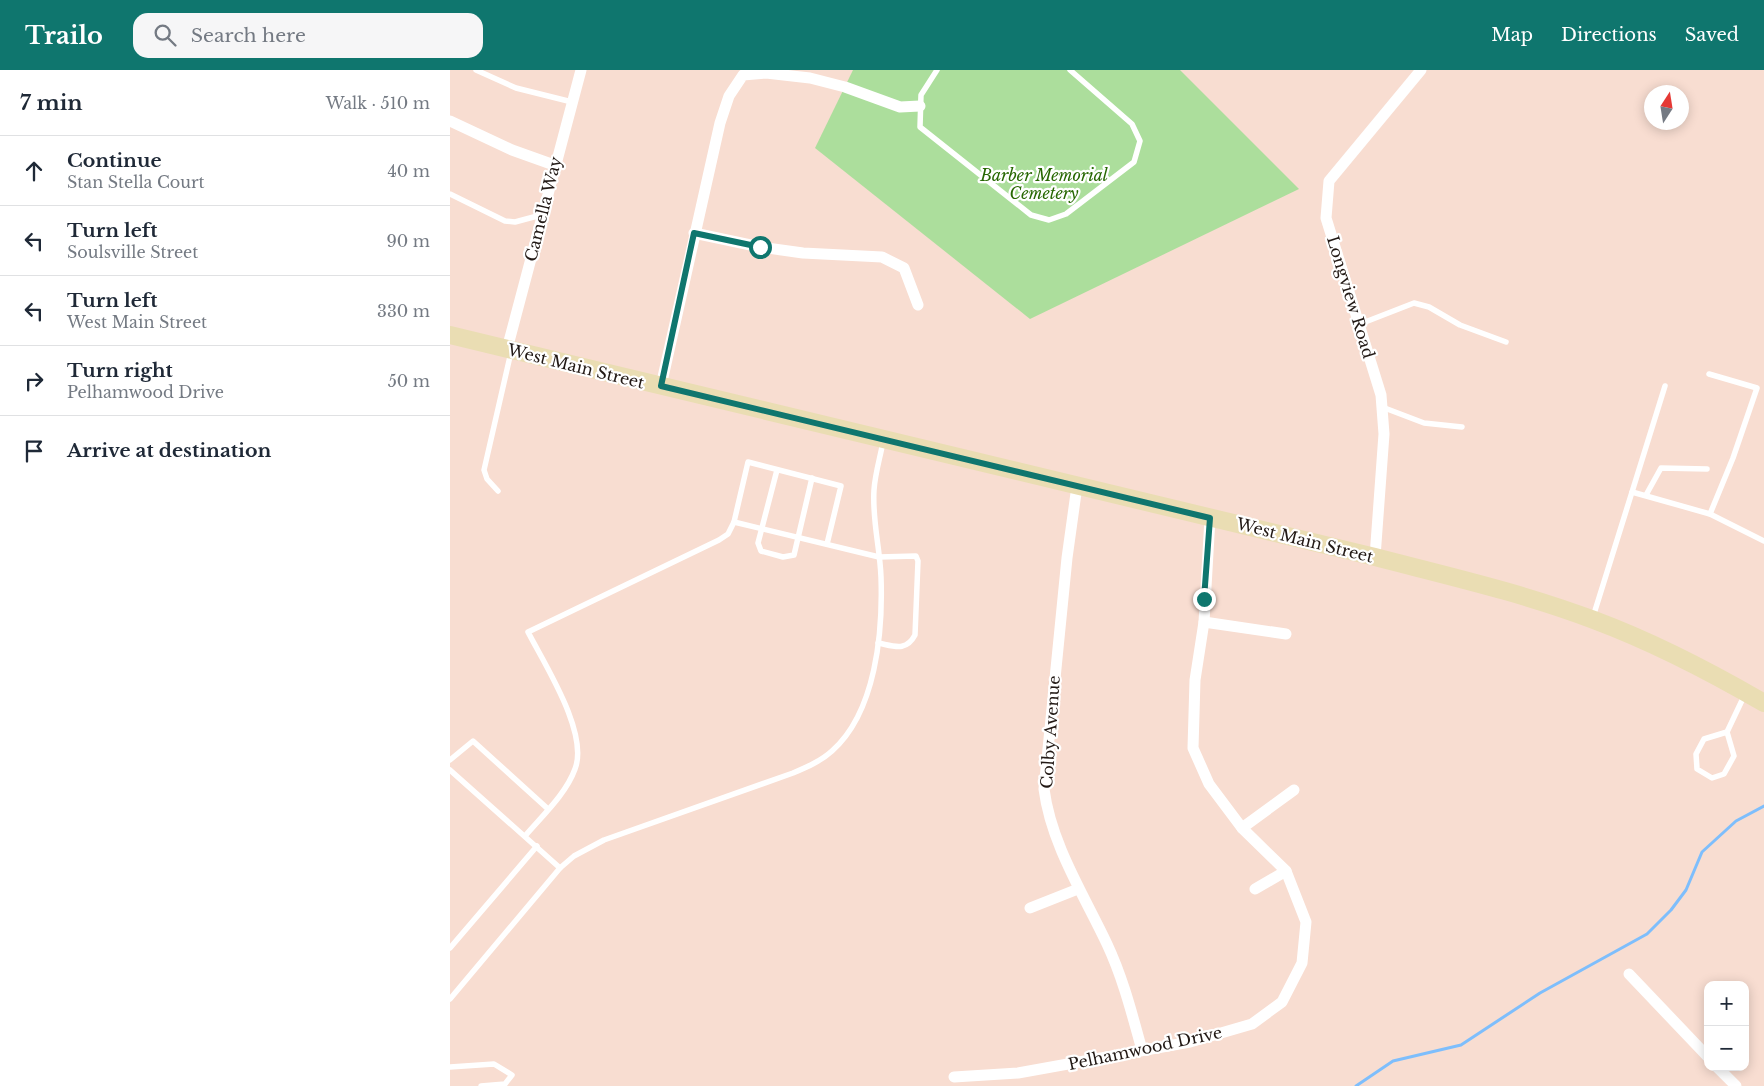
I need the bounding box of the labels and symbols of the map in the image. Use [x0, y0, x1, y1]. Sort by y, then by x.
north arrow [1644, 85, 1689, 130]
street label: Camella Way [520, 154, 566, 263]
park label: Barber Memorial Cemetery [979, 165, 1109, 203]
street label: Longview Road [1323, 233, 1379, 361]
route start [749, 236, 772, 259]
street label: West Main Street [505, 339, 646, 393]
street label: West Main Street [1234, 513, 1375, 567]
route end [1193, 588, 1216, 611]
street label: Colby Avenue [1036, 675, 1064, 789]
street label: Pelhamwood Drive [1066, 1022, 1224, 1074]

